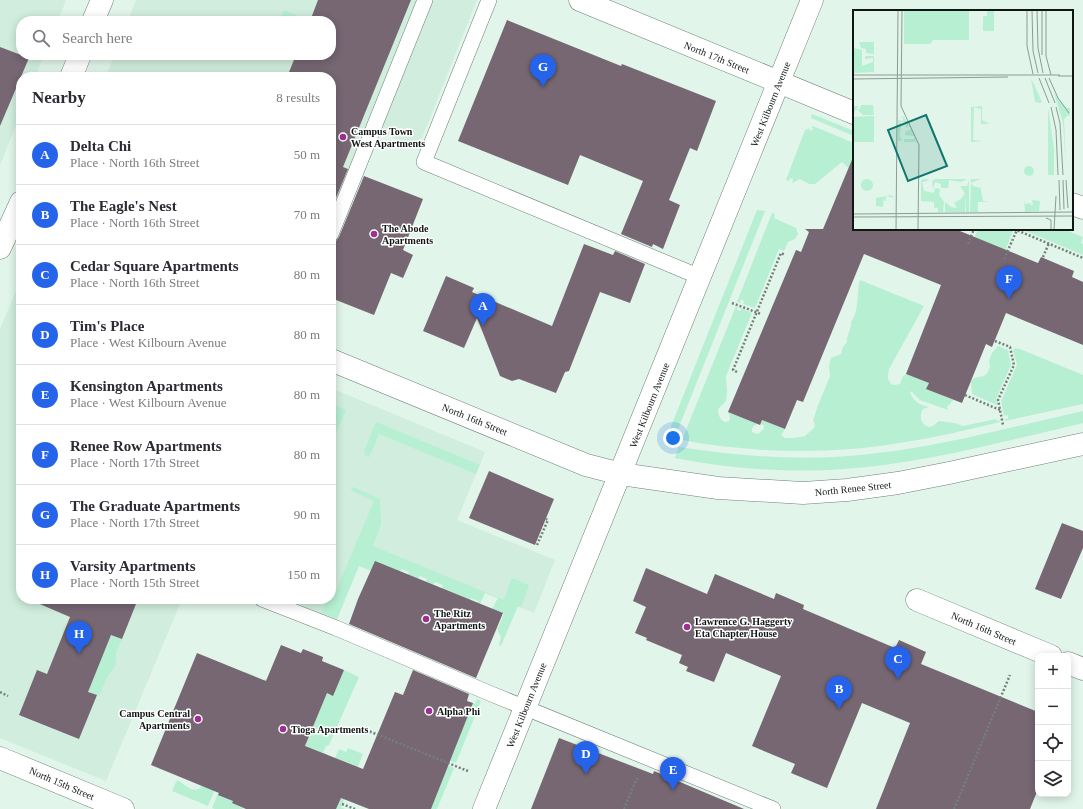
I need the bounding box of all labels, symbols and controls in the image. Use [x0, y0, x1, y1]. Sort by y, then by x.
inset map [853, 10, 1073, 230]
search box [16, 16, 336, 60]
icon: search [30, 27, 52, 49]
text: Search here [62, 30, 132, 46]
street label: North 17th Street [683, 39, 751, 76]
pin: G [530, 54, 556, 87]
street label: West Kilbourn Avenue [748, 60, 793, 148]
text: Nearby [32, 88, 86, 107]
text: 8 results [276, 90, 320, 105]
place label: Campus Town West Apartments [351, 126, 425, 149]
marker: Campus Town West Apartments [338, 132, 348, 142]
text: Delta Chi [70, 138, 131, 154]
text: A [40, 147, 50, 162]
text: 50 m [294, 147, 320, 162]
text: Place · North 16th Street [70, 155, 199, 170]
text: The Eagle's Nest [70, 198, 177, 214]
text: B [41, 207, 49, 222]
text: 70 m [294, 207, 320, 222]
text: Place · North 16th Street [70, 215, 199, 230]
place label: The Abode Apartments [382, 223, 433, 246]
marker: The Abode Apartments [369, 229, 379, 239]
text: Cedar Square Apartments [70, 258, 239, 274]
pin: F [996, 266, 1022, 299]
text: C [40, 267, 50, 282]
text: 80 m [294, 267, 320, 282]
text: Place · North 16th Street [70, 275, 199, 290]
pin: A [470, 293, 496, 326]
text: Tim's Place [70, 318, 144, 334]
text: D [40, 327, 50, 342]
text: 80 m [294, 327, 320, 342]
text: Place · West Kilbourn Avenue [70, 335, 227, 350]
street label: West Kilbourn Avenue [627, 361, 672, 449]
text: Kensington Apartments [70, 378, 223, 394]
text: E [41, 387, 49, 402]
text: 80 m [294, 387, 320, 402]
text: Place · West Kilbourn Avenue [70, 395, 227, 410]
street label: North 16th Street [441, 401, 509, 438]
your location [663, 428, 683, 448]
text: Renee Row Apartments [70, 438, 222, 454]
text: F [41, 447, 49, 462]
text: 80 m [294, 447, 320, 462]
text: Place · North 17th Street [70, 455, 199, 470]
street label: North Renee Street [814, 479, 892, 498]
text: The Graduate Apartments [70, 498, 240, 514]
text: G [40, 507, 50, 522]
text: 90 m [294, 507, 320, 522]
text: Place · North 17th Street [70, 515, 199, 530]
text: Varsity Apartments [70, 558, 196, 574]
text: H [40, 567, 50, 582]
text: 150 m [287, 567, 320, 582]
text: Place · North 15th Street [70, 575, 199, 590]
place label: The Ritz Apartments [434, 608, 485, 631]
street label: North 16th Street [950, 610, 1018, 647]
marker: The Ritz Apartments [421, 614, 431, 624]
place label: Lawrence G. Haggerty Eta Chapter House [695, 616, 792, 639]
pin: H [66, 621, 92, 654]
marker: Lawrence G. Haggerty Eta Chapter House [682, 622, 692, 632]
pin: C [885, 646, 911, 679]
map controls [1035, 653, 1071, 797]
button: + [1035, 653, 1071, 689]
street label: West Kilbourn Avenue [504, 661, 549, 749]
pin: B [826, 676, 852, 709]
button: − [1035, 689, 1071, 725]
marker: Alpha Phi [424, 706, 434, 716]
place label: Alpha Phi [437, 706, 480, 717]
place label: Campus Central Apartments [119, 708, 190, 731]
marker: Campus Central Apartments [193, 714, 203, 724]
marker: Tioga Apartments [278, 724, 288, 734]
place label: Tioga Apartments [291, 724, 368, 735]
button: locate [1035, 725, 1071, 761]
pin: D [573, 741, 599, 774]
pin: E [660, 757, 686, 790]
button: layers [1035, 761, 1071, 797]
street label: North 15th Street [28, 765, 96, 802]

